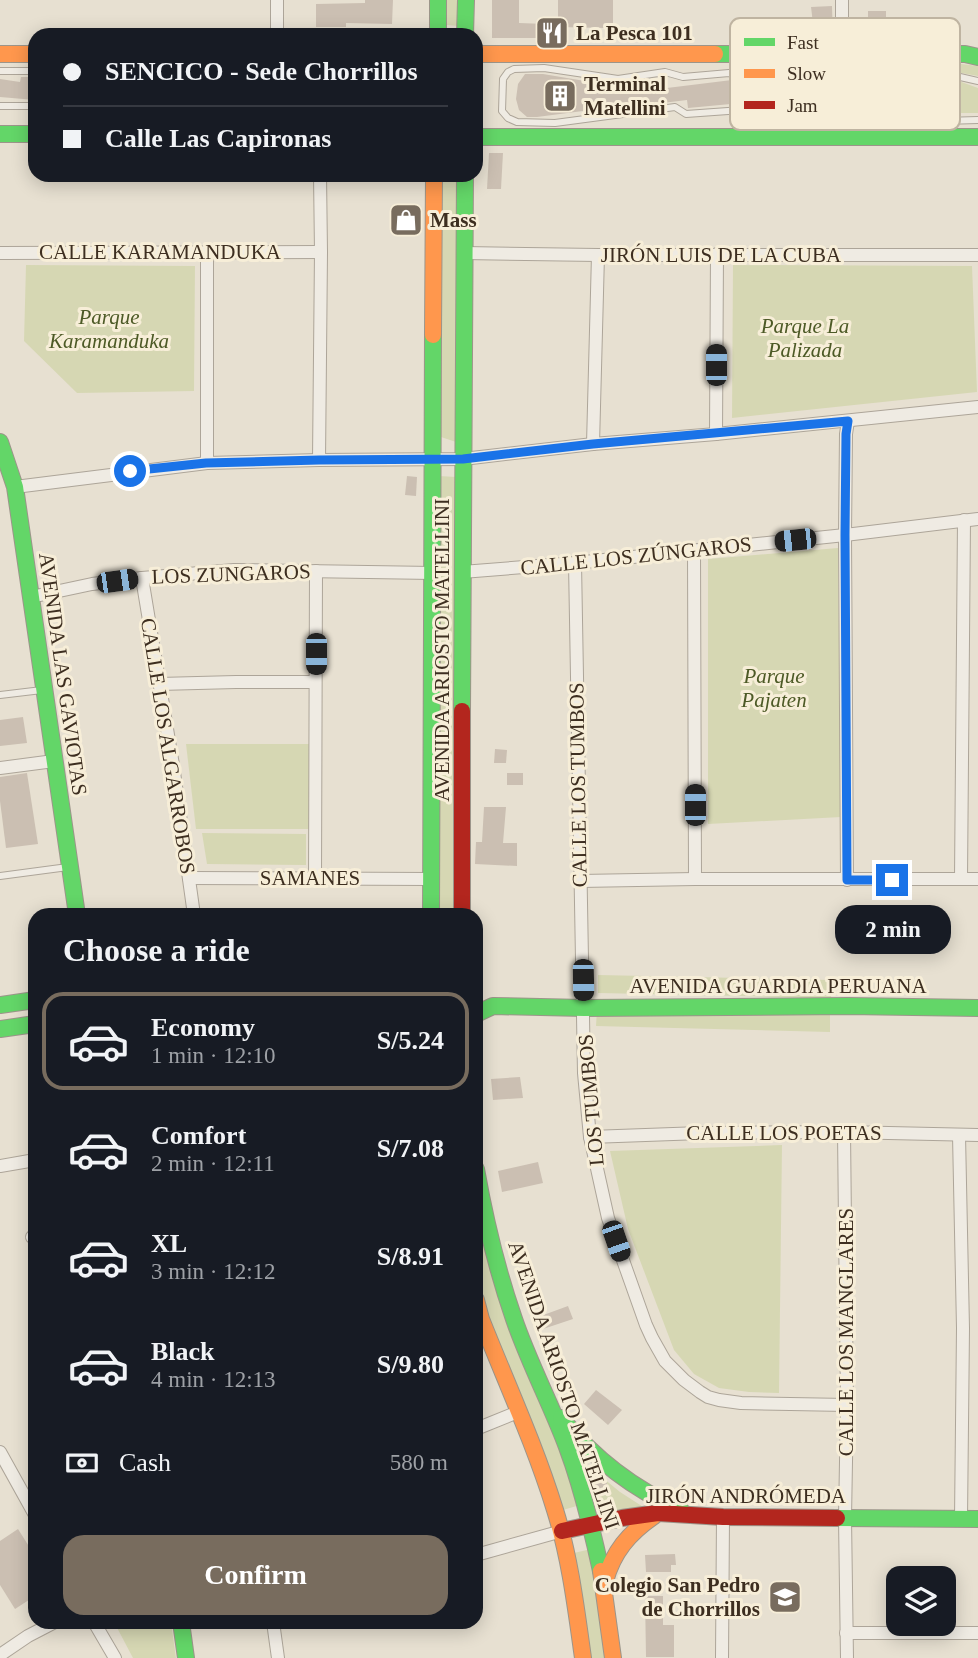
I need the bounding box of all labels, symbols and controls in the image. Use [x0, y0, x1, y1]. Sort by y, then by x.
restaurant icon: La Pesca 101 [533, 14, 571, 52]
legend [730, 18, 960, 130]
place label: La Pesca 101 [576, 21, 693, 45]
text: Fast [787, 32, 819, 53]
text: SENCICO - Sede Chorrillos [105, 57, 418, 86]
text: Slow [787, 63, 826, 84]
place label: Terminal Matellini [584, 72, 666, 120]
building icon: Terminal Matellini [541, 77, 579, 115]
text: Jam [787, 95, 818, 116]
text: Calle Las Capironas [105, 124, 331, 153]
shop icon: Mass [387, 201, 425, 239]
place label: Mass [430, 208, 477, 232]
street label: CALLE KARAMANDUKA [39, 240, 282, 264]
street label: JIRÓN LUIS DE LA CUBA [601, 243, 842, 267]
park label: Parque Karamanduka [48, 305, 169, 353]
park label: Parque La Palizada [760, 314, 849, 362]
car [706, 344, 727, 386]
route start [114, 455, 146, 487]
street label: AVENIDA ARIOSTO MATELLINI [430, 498, 454, 802]
car [774, 527, 817, 553]
street label: CALLE LOS ZÚNGAROS [519, 532, 753, 580]
street label: AVENIDA LAS GAVIOTAS [34, 551, 92, 797]
street label: LOS ZUNGAROS [151, 559, 311, 589]
car [95, 568, 140, 594]
street label: CALLE LOS ALGARROBOS [136, 616, 200, 876]
car [306, 633, 327, 675]
park label: Parque Pajaten [740, 664, 807, 712]
street label: CALLE LOS TUMBOS [564, 682, 592, 888]
car [685, 784, 706, 826]
route end [876, 864, 908, 896]
street label: SAMANES [260, 866, 360, 890]
callout: 2 min [834, 904, 950, 954]
text: 2 min [865, 917, 921, 942]
text: Choose a ride [63, 932, 250, 968]
car [573, 959, 594, 1001]
street label: AVENIDA GUARDIA PERUANA [629, 974, 927, 998]
icon: car [67, 1010, 130, 1073]
text: Economy [151, 1013, 255, 1042]
text: S/5.24 [377, 1026, 444, 1055]
street label: LOS TUMBOS [573, 1033, 609, 1167]
text: 1 min · 12:10 [151, 1043, 276, 1068]
icon: car [67, 1118, 130, 1181]
text: Comfort [151, 1121, 246, 1150]
street label: CALLE LOS POETAS [686, 1121, 882, 1145]
text: S/7.08 [377, 1134, 444, 1163]
text: 2 min · 12:11 [151, 1151, 275, 1176]
street label: CALLE LOS MANGLARES [834, 1208, 858, 1456]
car [600, 1218, 633, 1264]
icon: car [67, 1226, 130, 1289]
text: XL [151, 1229, 187, 1258]
street label: AVENIDA ARIOSTO MATELLINI [503, 1237, 625, 1533]
text: S/8.91 [377, 1242, 444, 1271]
text: 3 min · 12:12 [151, 1259, 276, 1284]
icon: car [67, 1334, 130, 1397]
text: Black [151, 1337, 215, 1366]
text: S/9.80 [377, 1350, 444, 1379]
text: 4 min · 12:13 [151, 1367, 276, 1392]
icon: cash [63, 1444, 101, 1482]
text: Cash [119, 1448, 171, 1477]
text: 580 m [390, 1450, 448, 1475]
street label: JIRÓN ANDRÓMEDA [646, 1484, 847, 1508]
button: Confirm [63, 1535, 448, 1615]
map controls [886, 1566, 956, 1636]
button: layers [886, 1566, 956, 1636]
place label: Colegio San Pedro de Chorrillos [595, 1573, 760, 1621]
school or university icon: Colegio San Pedro de Chorrillos [766, 1578, 804, 1616]

